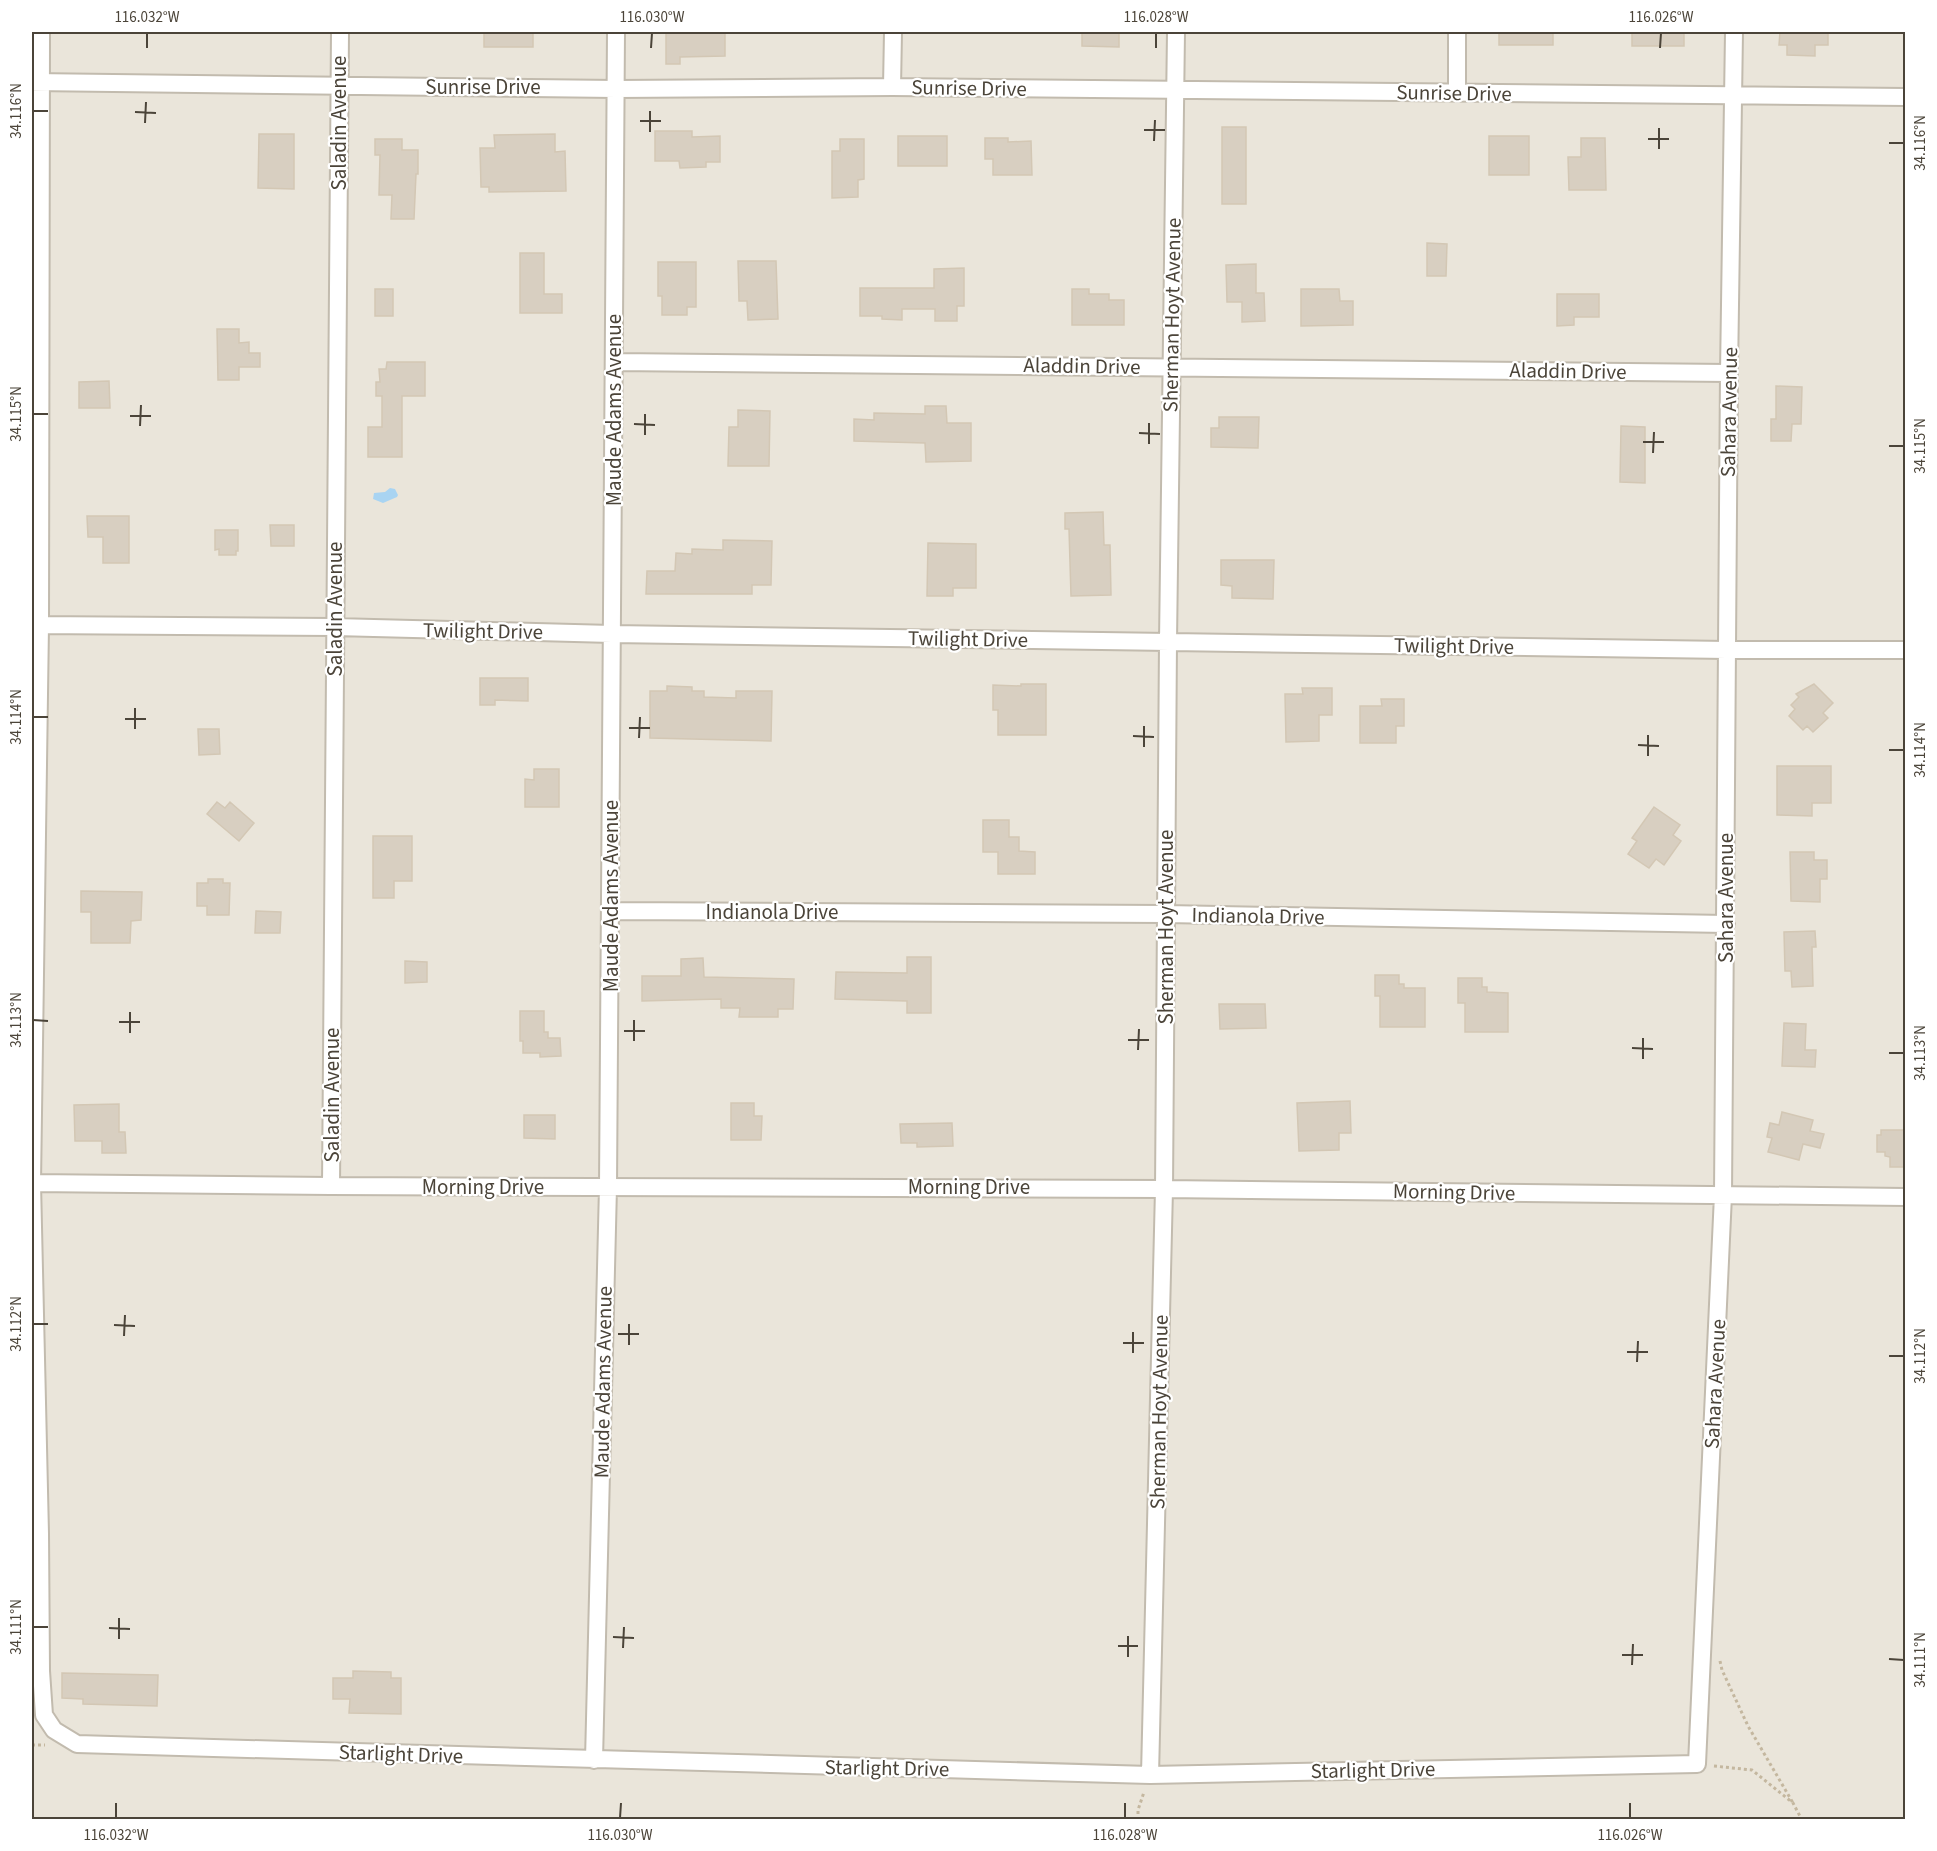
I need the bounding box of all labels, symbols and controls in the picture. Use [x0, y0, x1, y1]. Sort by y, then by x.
text: 116.032°W [114, 7, 180, 28]
text: 116.030°W [619, 7, 685, 28]
text: 116.028°W [1123, 7, 1189, 28]
text: 116.026°W [1628, 7, 1694, 28]
street label: Saladin Avenue [324, 56, 354, 190]
street label: Sunrise Drive [425, 72, 541, 102]
street label: Sunrise Drive [911, 72, 1027, 104]
street label: Sunrise Drive [1396, 77, 1512, 109]
text: 34.116°N [6, 83, 27, 139]
text: 34.116°N [1910, 115, 1931, 171]
street label: Sherman Hoyt Avenue [1155, 217, 1189, 413]
street label: Maude Adams Avenue [599, 314, 629, 506]
street label: Sahara Avenue [1713, 347, 1745, 477]
street label: Aladdin Drive [1023, 350, 1141, 382]
street label: Aladdin Drive [1509, 355, 1627, 387]
text: 34.115°N [6, 386, 27, 442]
text: 34.115°N [1910, 418, 1931, 474]
street label: Saladin Avenue [320, 542, 350, 676]
street label: Twilight Drive [423, 615, 543, 647]
street label: Twilight Drive [908, 623, 1028, 655]
street label: Twilight Drive [1394, 630, 1514, 662]
text: 34.114°N [6, 689, 27, 745]
text: 34.114°N [1910, 722, 1931, 778]
street label: Maude Adams Avenue [596, 800, 626, 992]
street label: Sherman Hoyt Avenue [1151, 830, 1181, 1024]
street label: Sahara Avenue [1711, 833, 1741, 963]
street label: Indianola Drive [706, 897, 838, 927]
street label: Indianola Drive [1191, 900, 1325, 932]
text: 34.113°N [6, 992, 27, 1048]
text: 34.113°N [1910, 1025, 1931, 1081]
street label: Saladin Avenue [317, 1028, 347, 1162]
street label: Morning Drive [422, 1172, 544, 1202]
street label: Morning Drive [908, 1172, 1030, 1202]
street label: Morning Drive [1393, 1176, 1515, 1208]
street label: Maude Adams Avenue [586, 1286, 620, 1478]
text: 34.112°N [6, 1296, 27, 1352]
street label: Sherman Hoyt Avenue [1142, 1314, 1176, 1510]
street label: Sahara Avenue [1697, 1318, 1733, 1450]
text: 34.112°N [1910, 1328, 1931, 1384]
text: 34.111°N [6, 1599, 27, 1655]
text: 34.111°N [1910, 1632, 1931, 1688]
street label: Starlight Drive [338, 1737, 464, 1771]
street label: Starlight Drive [824, 1752, 950, 1784]
street label: Starlight Drive [1310, 1754, 1436, 1786]
text: 116.032°W [83, 1825, 149, 1846]
text: 116.030°W [587, 1825, 653, 1846]
text: 116.028°W [1092, 1825, 1158, 1846]
text: 116.026°W [1597, 1825, 1663, 1846]

